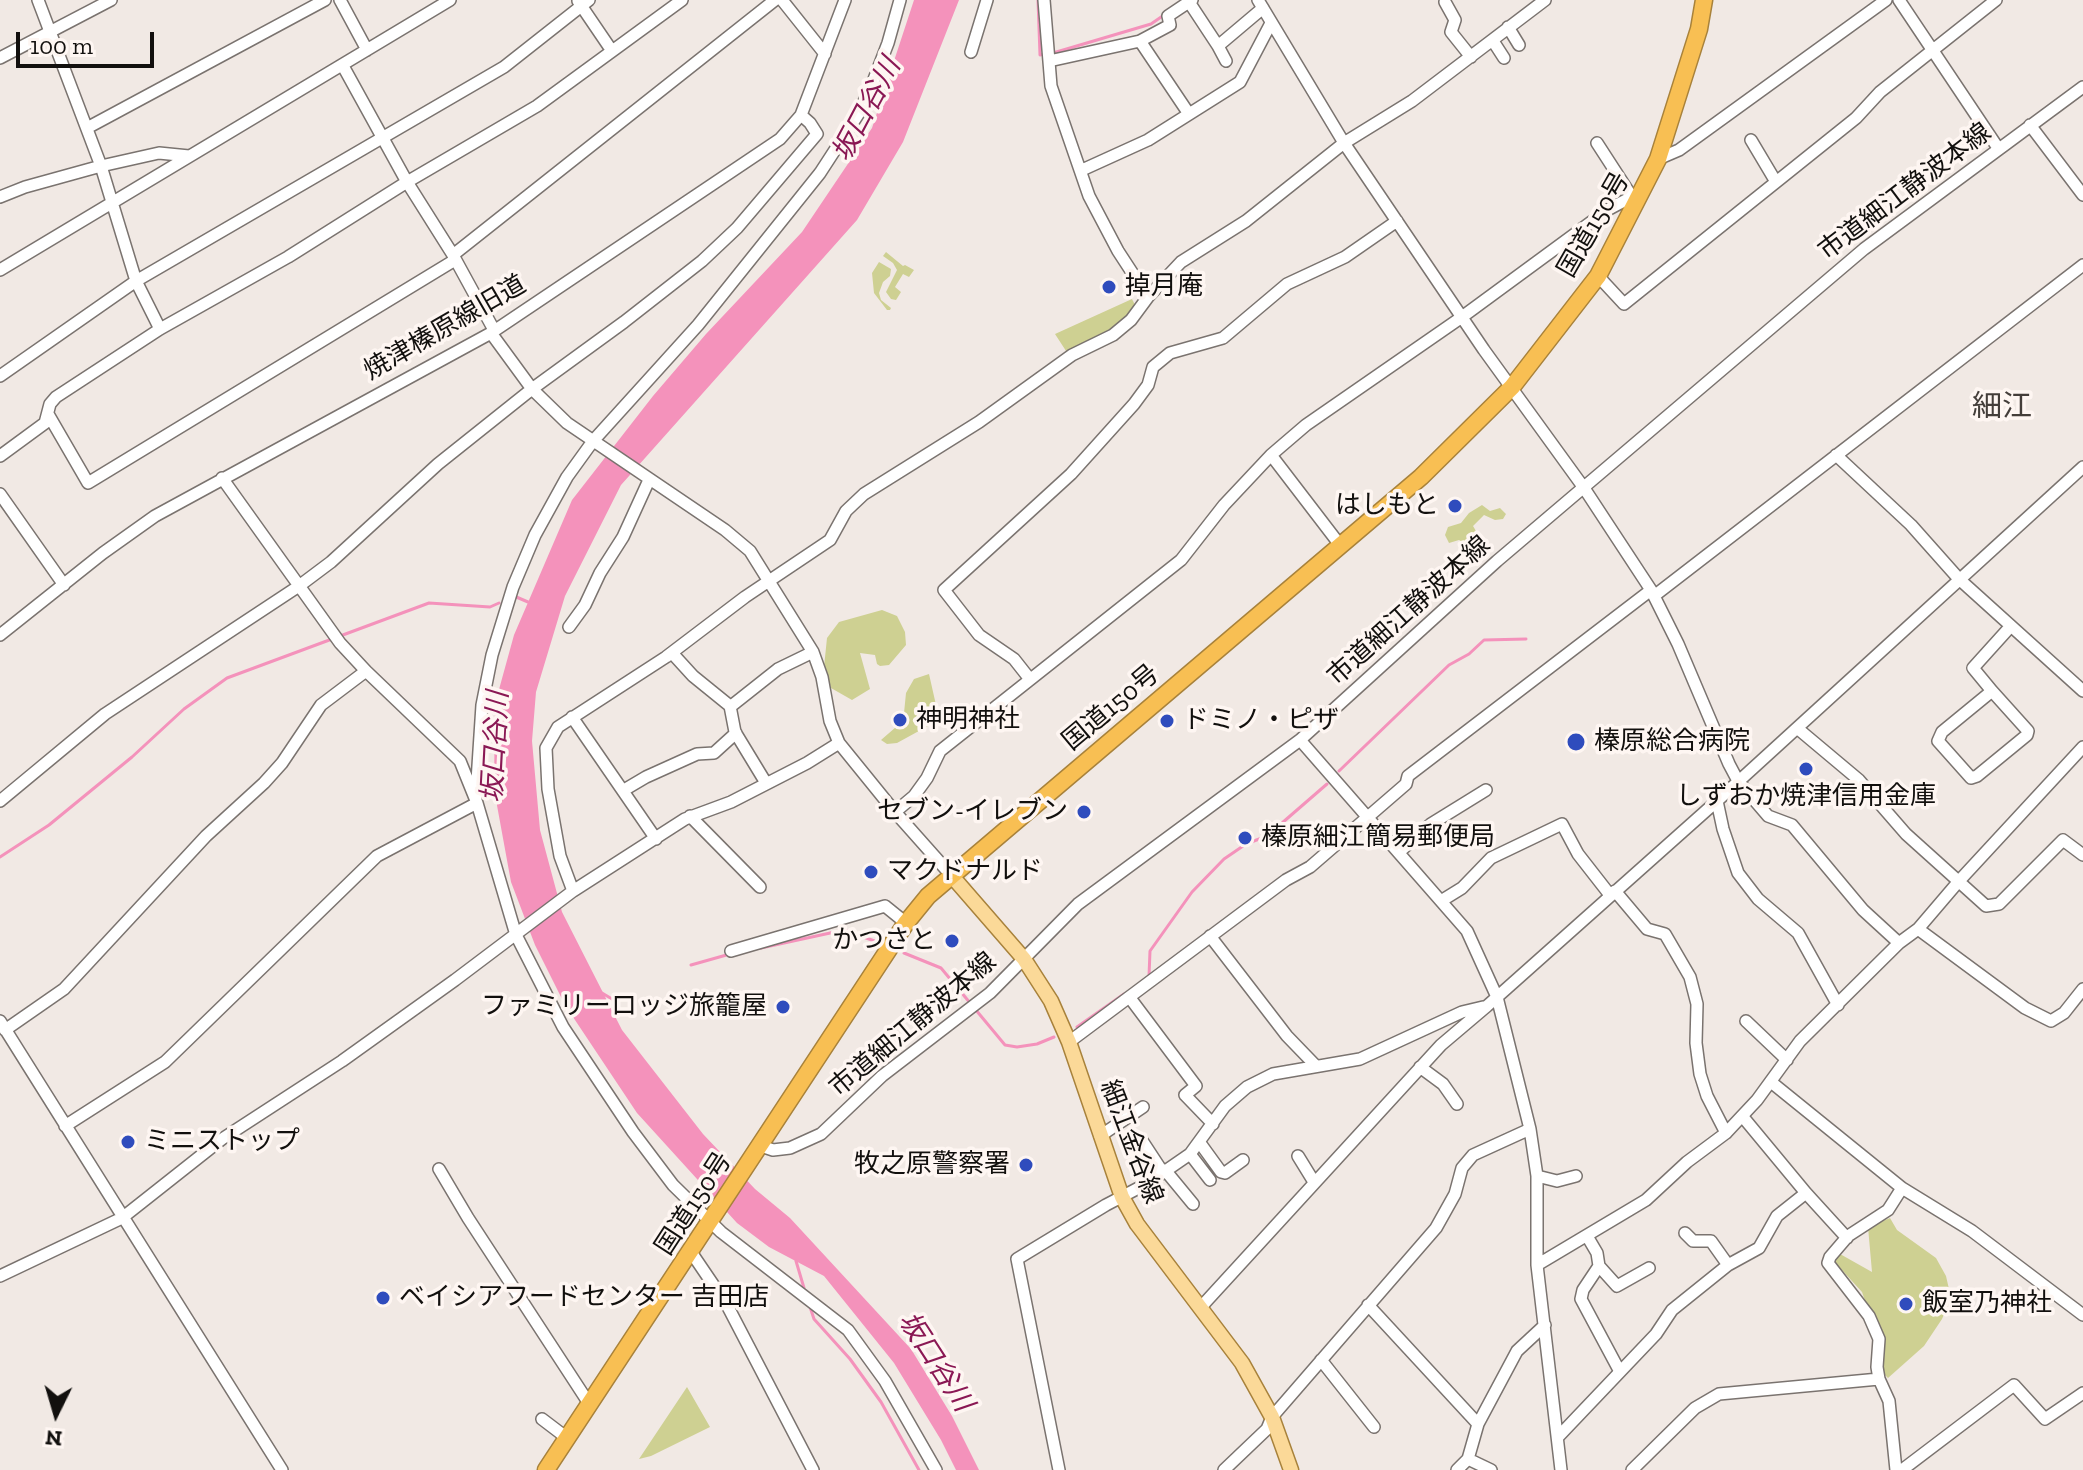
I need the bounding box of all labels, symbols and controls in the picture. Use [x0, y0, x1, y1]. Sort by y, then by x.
scale bar [20, 16, 158, 66]
text: 100 m [30, 31, 93, 60]
water label: 坂口谷川 [826, 53, 908, 167]
street label: 市道細江静波本線 [1813, 117, 1997, 267]
street label: 国道150号 [1551, 167, 1637, 283]
street label: 焼津榛原線旧道 [358, 269, 532, 387]
place label: 掉月庵 [1125, 271, 1203, 303]
marker: 掉月庵 [1100, 278, 1118, 296]
district label: 細江 [1972, 389, 2032, 425]
place label: はしもと [1335, 490, 1439, 522]
marker: はしもと [1446, 497, 1464, 515]
street label: 市道細江静波本線 [1321, 530, 1497, 692]
street label: 国道150号 [1056, 659, 1166, 757]
water label: 坂口谷川 [476, 690, 516, 804]
place label: 神明神社 [916, 704, 1020, 736]
place label: ドミノ・ピザ [1183, 705, 1339, 737]
marker: 神明神社 [891, 711, 909, 729]
marker: ドミノ・ピザ [1158, 712, 1176, 730]
place label: 榛原総合病院 [1594, 726, 1750, 758]
marker: 榛原総合病院 [1565, 731, 1587, 753]
marker: しずおか焼津信用金庫 [1797, 760, 1815, 778]
place label: しずおか焼津信用金庫 [1676, 781, 1936, 813]
place label: セブン-イレブン [877, 796, 1068, 828]
marker: セブン-イレブン [1075, 803, 1093, 821]
place label: 榛原細江簡易郵便局 [1261, 822, 1495, 854]
marker: 榛原細江簡易郵便局 [1236, 829, 1254, 847]
place label: マクドナルド [887, 856, 1043, 888]
marker: マクドナルド [862, 863, 880, 881]
place label: かつさと [832, 925, 936, 957]
marker: かつさと [943, 932, 961, 950]
street label: 市道細江静波本線 [823, 946, 1003, 1104]
place label: ファミリーロッジ旅籠屋 [481, 991, 767, 1023]
marker: ファミリーロッジ旅籠屋 [774, 998, 792, 1016]
street label: 細江金谷線 [1093, 1076, 1169, 1208]
place label: ミニストップ [144, 1126, 300, 1158]
marker: ミニストップ [119, 1133, 137, 1151]
street label: 国道150号 [649, 1147, 739, 1261]
place label: 牧之原警察署 [854, 1149, 1010, 1181]
marker: 牧之原警察署 [1017, 1156, 1035, 1174]
place label: ベイシアフードセンター 吉田店 [399, 1282, 769, 1314]
place label: 飯室乃神社 [1922, 1288, 2052, 1320]
marker: ベイシアフードセンター 吉田店 [374, 1289, 392, 1307]
marker: 飯室乃神社 [1897, 1295, 1915, 1313]
water label: 坂口谷川 [890, 1306, 980, 1418]
north arrow [16, 1374, 96, 1454]
text: N [44, 1424, 63, 1453]

